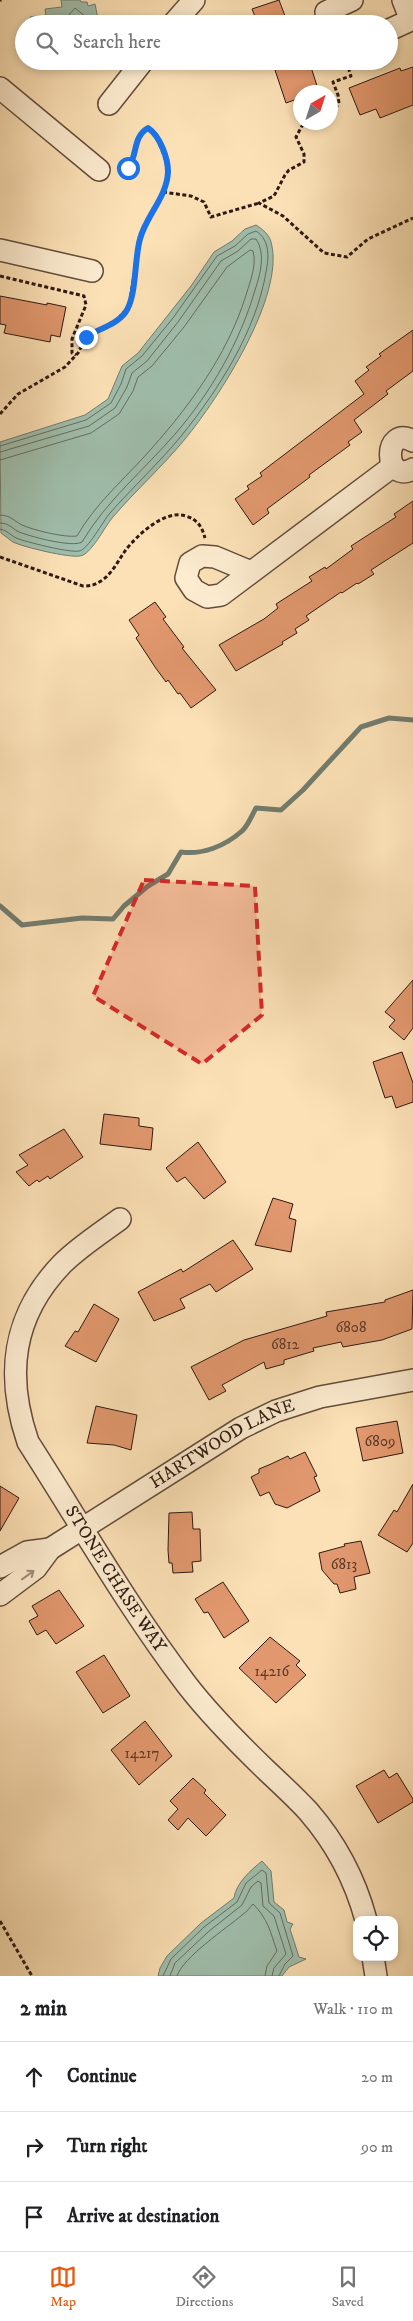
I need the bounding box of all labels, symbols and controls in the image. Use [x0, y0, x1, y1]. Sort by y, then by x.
search box [15, 15, 398, 70]
icon: search [33, 29, 61, 57]
text: Search here [73, 31, 161, 54]
north arrow [293, 85, 338, 130]
route start [117, 157, 140, 180]
route end [75, 326, 98, 349]
house number: 6808 [336, 1318, 366, 1337]
house number: 6812 [271, 1335, 300, 1354]
street label: HARTWOOD LANE [146, 1395, 298, 1494]
house number: 6809 [365, 1432, 395, 1451]
street label: STONE CHASE WAY [60, 1502, 171, 1657]
house number: 6813 [331, 1555, 357, 1574]
one-way arrow [21, 1569, 34, 1580]
house number: 14216 [255, 1662, 291, 1681]
house number: 14217 [125, 1744, 160, 1763]
map controls [353, 1916, 398, 1961]
button: locate [353, 1916, 398, 1961]
text: 2 min [20, 1996, 67, 2022]
text: Walk · 110 m [313, 1999, 393, 2019]
icon: ahead [20, 2063, 48, 2091]
text: Continue [67, 2065, 137, 2088]
text: 20 m [361, 2067, 393, 2087]
icon: right [20, 2133, 48, 2161]
text: Turn right [67, 2135, 147, 2158]
text: 90 m [361, 2137, 393, 2157]
icon: arrive [20, 2203, 48, 2231]
text: Arrive at destination [67, 2205, 219, 2228]
tab: Map [49, 2263, 77, 2311]
tab: Directions [175, 2263, 233, 2311]
tab: Saved [332, 2263, 364, 2311]

